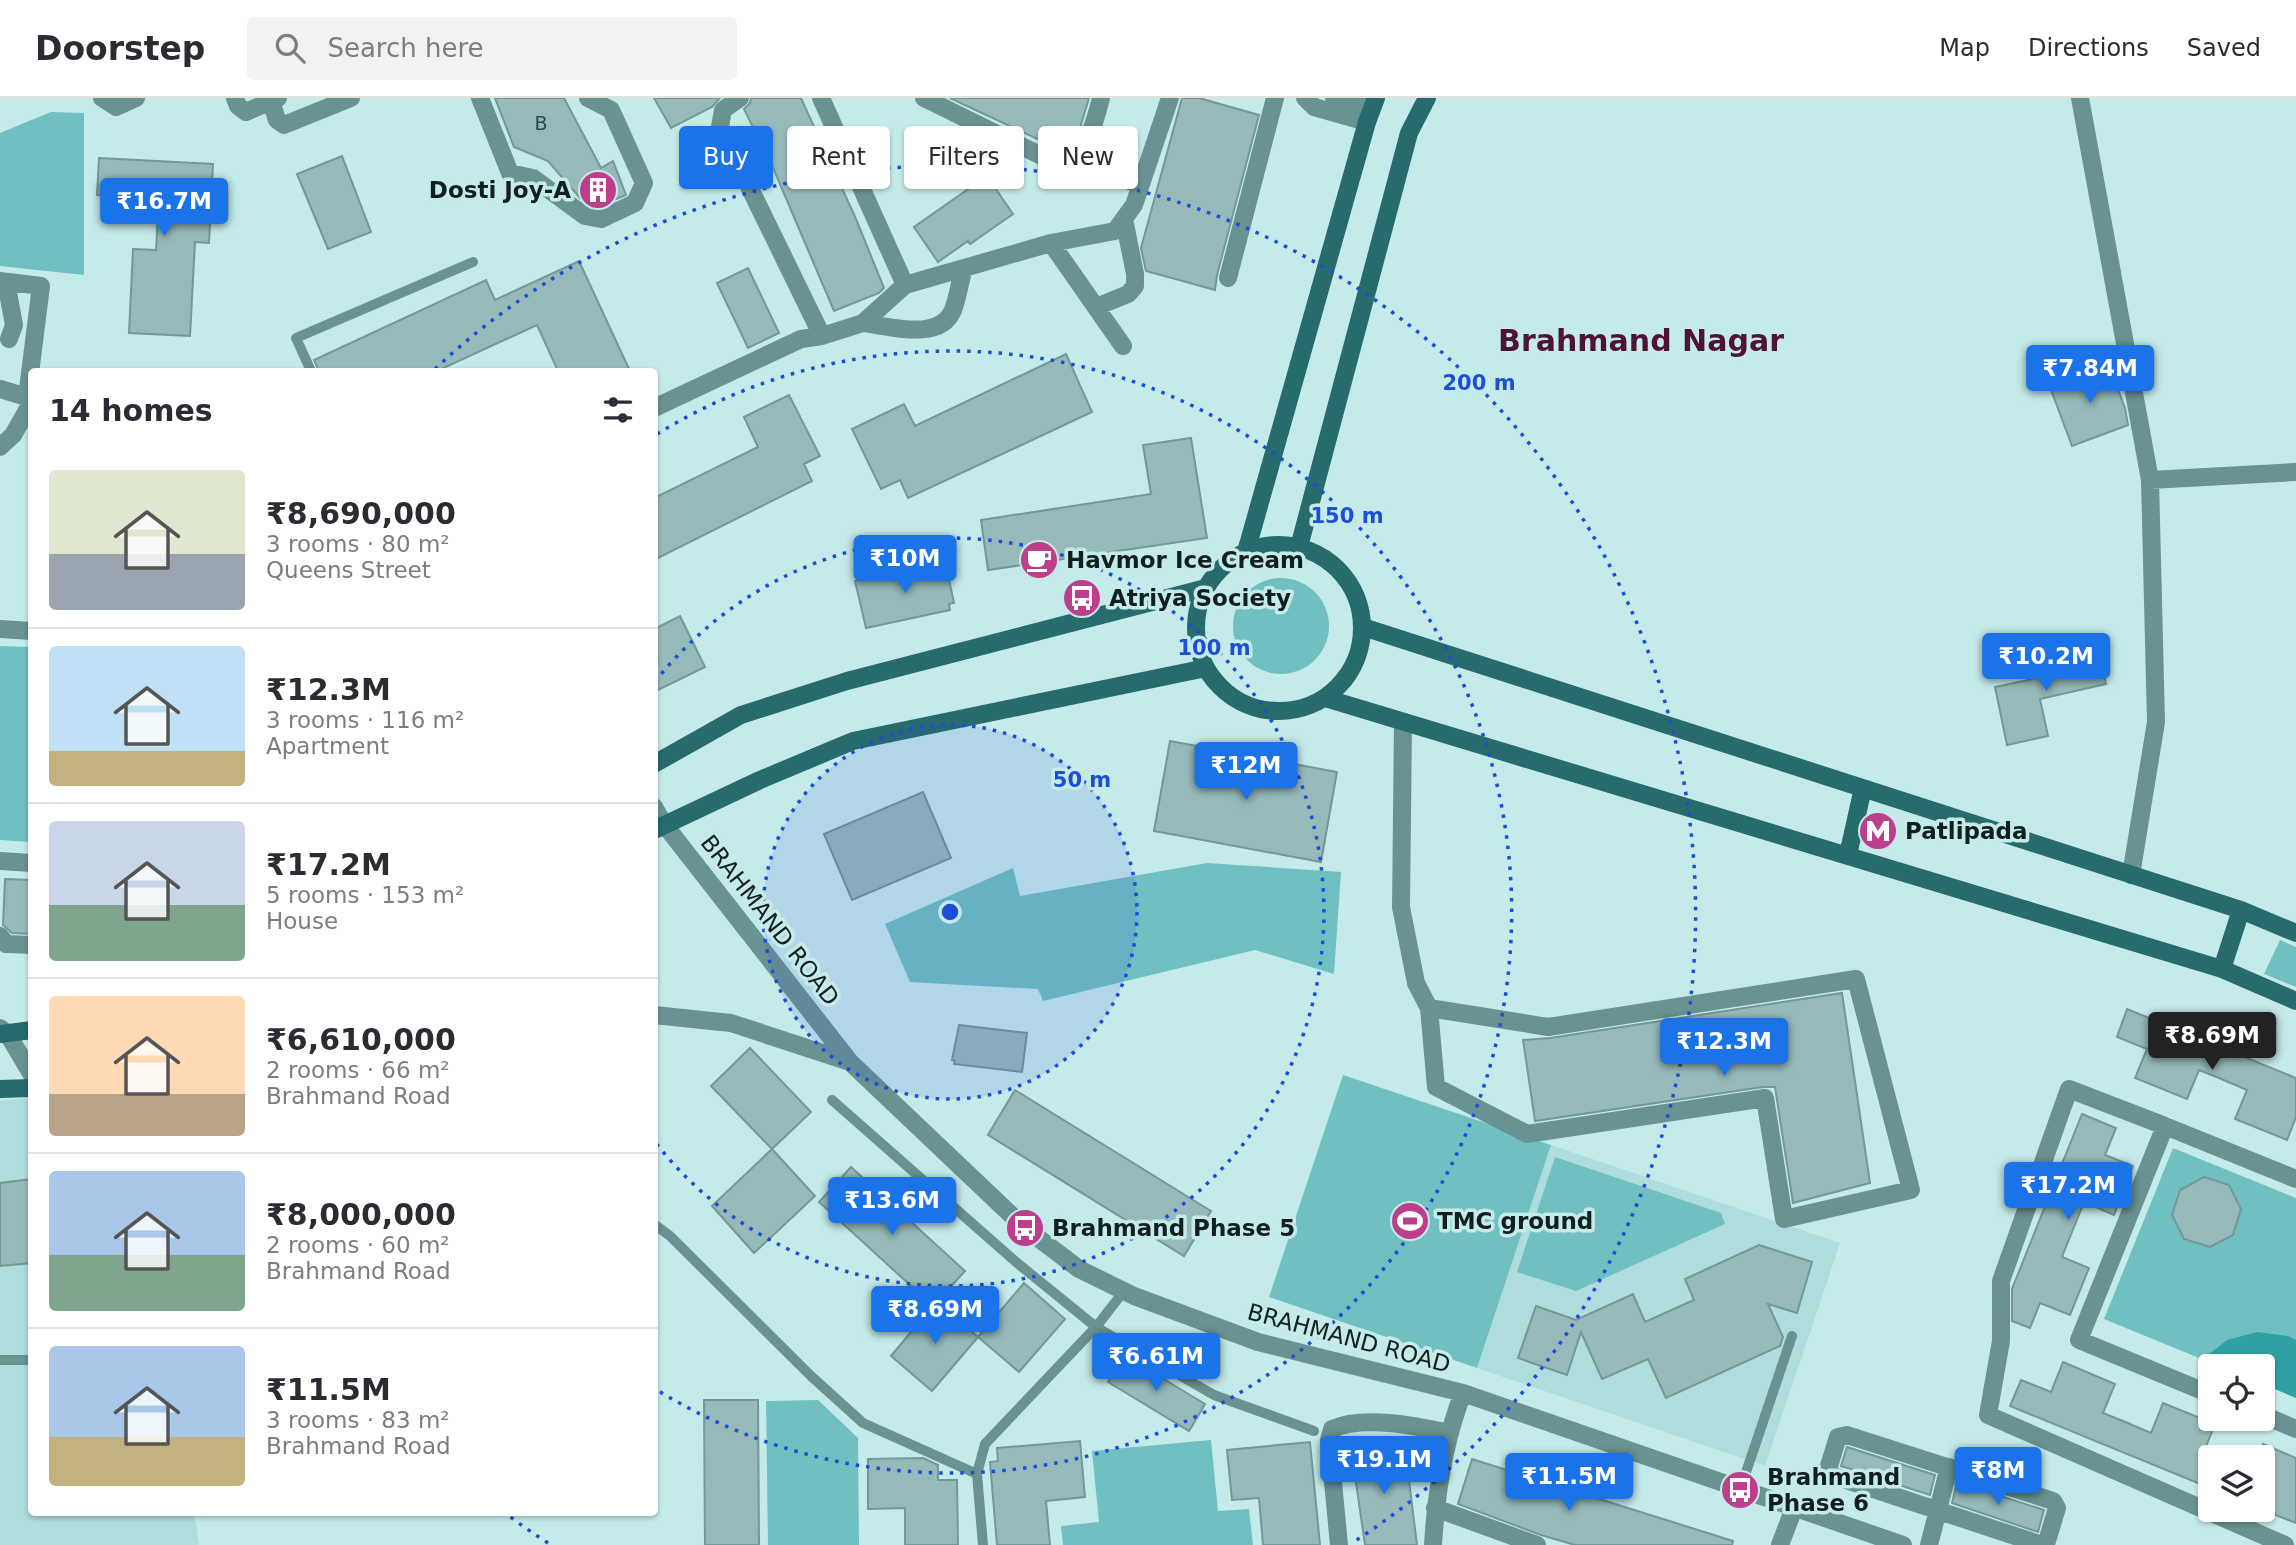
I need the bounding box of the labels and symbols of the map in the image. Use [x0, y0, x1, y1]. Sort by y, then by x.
house number: B [534, 112, 548, 134]
building icon: Dosti Joy-A [577, 169, 619, 211]
place label: Dosti Joy-A [429, 177, 571, 203]
pin: ₹16.7M [107, 178, 221, 238]
district label: Brahmand Nagar [1498, 323, 1784, 358]
pin: ₹7.84M [2033, 345, 2147, 405]
text: 200 m [1442, 371, 1516, 395]
text: 150 m [1310, 504, 1384, 528]
pin: ₹10M [864, 536, 946, 595]
cafe icon: Havmor Ice Cream [1018, 539, 1060, 581]
place label: Havmor Ice Cream [1066, 547, 1304, 573]
bus stop icon: Atriya Society [1061, 577, 1103, 619]
place label: Atriya Society [1109, 585, 1291, 611]
pin: ₹10.2M [1989, 634, 2103, 693]
text: 100 m [1177, 636, 1251, 660]
pin: ₹12M [1205, 742, 1287, 802]
text: 50 m [1053, 768, 1111, 792]
metro station icon: Patlipada [1857, 810, 1899, 852]
place label: Patlipada [1905, 818, 2028, 844]
street label: BRAHMAND ROAD [695, 830, 845, 1010]
centre of rings [938, 900, 962, 924]
pin: ₹8.69M [2155, 1012, 2269, 1072]
pin: ₹12.3M [1667, 1018, 1781, 1078]
pin: ₹17.2M [2011, 1162, 2125, 1222]
pin: ₹13.6M [835, 1178, 949, 1237]
sports icon: TMC ground [1389, 1200, 1431, 1242]
bus stop icon: Brahmand Phase 5 [1004, 1207, 1046, 1249]
place label: TMC ground [1437, 1208, 1593, 1234]
place label: Brahmand Phase 5 [1052, 1215, 1295, 1241]
pin: ₹8.69M [878, 1286, 992, 1346]
street label: BRAHMAND ROAD [1245, 1298, 1453, 1378]
pin: ₹6.61M [1099, 1334, 1213, 1393]
pin: ₹19.1M [1327, 1436, 1441, 1496]
pin: ₹8M [1964, 1448, 2032, 1507]
pin: ₹11.5M [1512, 1454, 1626, 1513]
place label: Brahmand Phase 6 [1767, 1464, 1900, 1516]
bus stop icon: Brahmand Phase 6 [1719, 1469, 1761, 1511]

